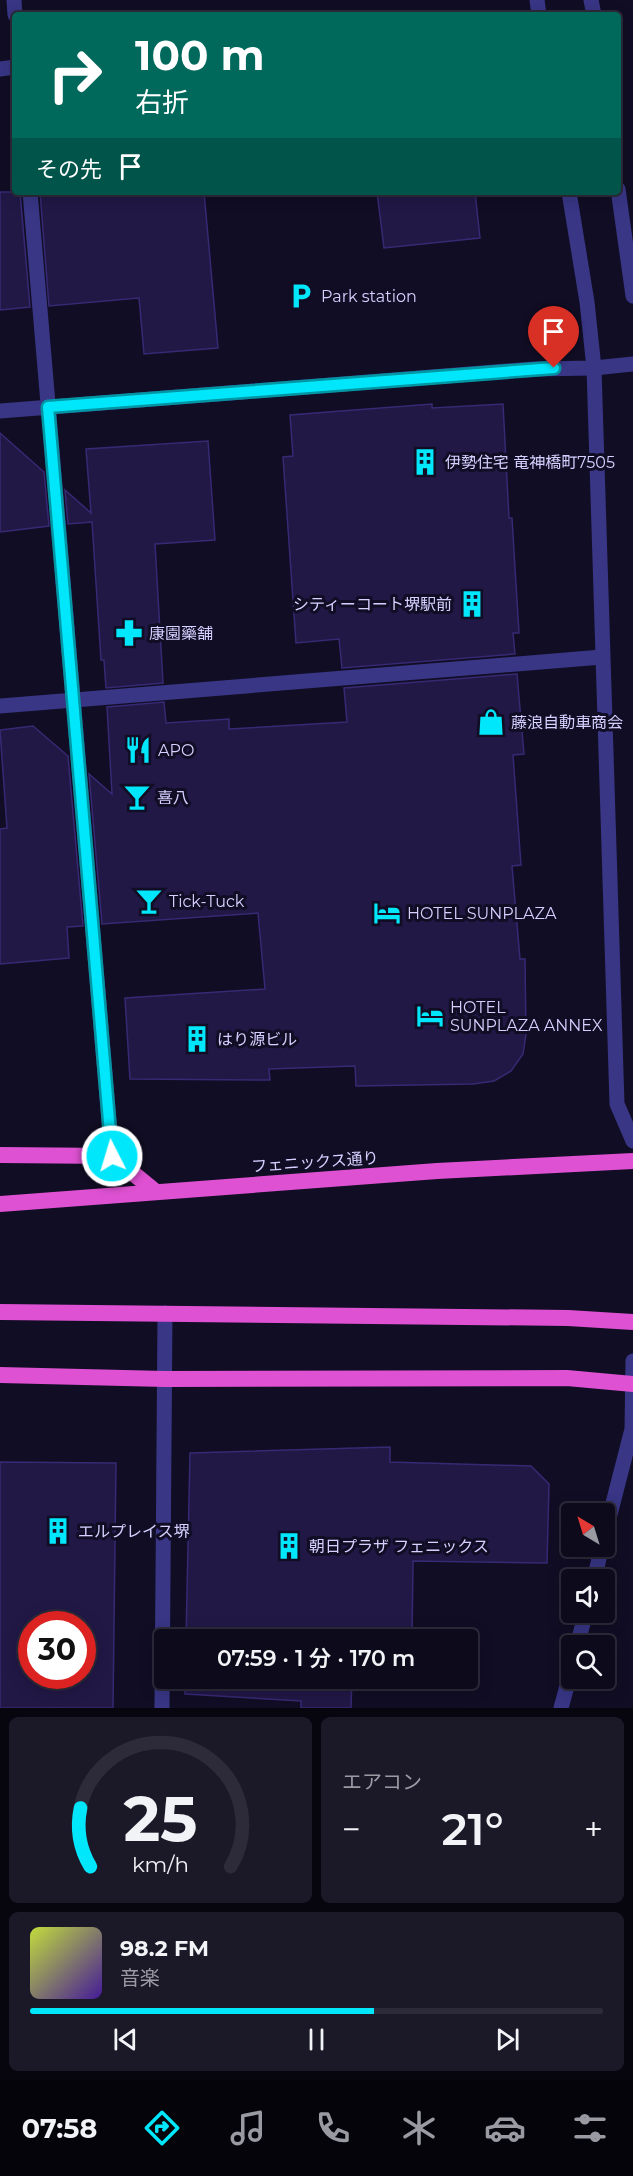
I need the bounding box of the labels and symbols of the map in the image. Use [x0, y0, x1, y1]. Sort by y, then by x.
parking icon: Park station [286, 281, 316, 311]
place label: Park station [321, 287, 417, 306]
pin [528, 306, 579, 368]
building icon: 伊勢住宅 竜神橋町7505 [410, 447, 440, 477]
place label: 伊勢住宅 竜神橋町7505 [445, 453, 615, 472]
building icon: シティーコート堺駅前 [457, 589, 487, 619]
place label: シティーコート堺駅前 [293, 595, 452, 614]
pharmacy icon: 康園藥舗 [114, 618, 144, 648]
place label: 康園藥舗 [149, 624, 213, 643]
shop icon: 藤浪自動車商会 [476, 707, 506, 737]
place label: 藤浪自動車商会 [511, 713, 623, 732]
restaurant icon: APO [123, 735, 153, 765]
place label: APO [158, 741, 194, 760]
bar icon: 喜八 [122, 782, 152, 812]
place label: 喜八 [157, 788, 189, 807]
bar icon: Tick-Tuck [134, 886, 164, 916]
place label: Tick-Tuck [169, 892, 245, 911]
hotel icon: HOTEL SUNPLAZA [372, 898, 402, 928]
place label: HOTEL SUNPLAZA [407, 904, 557, 923]
place label: HOTEL SUNPLAZA ANNEX [450, 998, 603, 1035]
hotel icon: HOTEL SUNPLAZA ANNEX [415, 1001, 445, 1031]
building icon: はり源ビル [182, 1024, 212, 1054]
place label: はり源ビル [217, 1030, 297, 1049]
position arrow [80, 1124, 144, 1188]
street label: フェニックス通り [251, 1148, 379, 1176]
north arrow [561, 1503, 615, 1557]
building icon: エルプレイス堺 [43, 1516, 73, 1546]
place label: エルプレイス堺 [78, 1522, 190, 1541]
building icon: 朝日プラザ フェニックス [274, 1531, 304, 1561]
place label: 朝日プラザ フェニックス [309, 1537, 489, 1556]
speed limit sign: 30 [18, 1611, 96, 1689]

